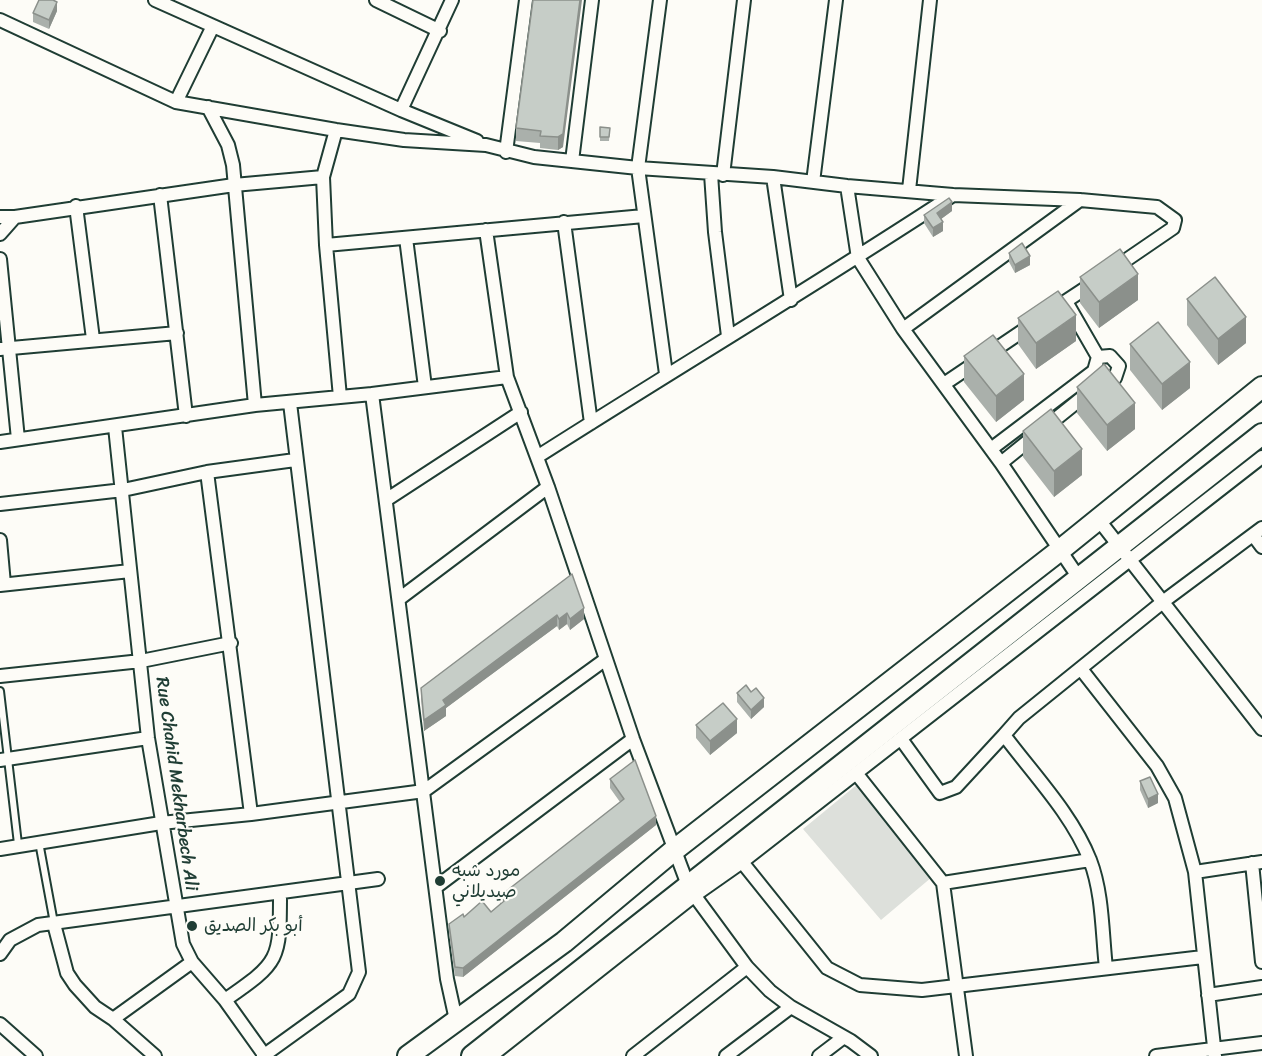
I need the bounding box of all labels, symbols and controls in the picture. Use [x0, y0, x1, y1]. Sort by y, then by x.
street label: Rue Chahid Mekharbech Ali [150, 676, 202, 892]
place label: مورد شبه صيديلاني [452, 860, 520, 902]
marker: مورد شبه صيديلاني [433, 874, 447, 888]
place label: أبو بكر الصديق [204, 915, 303, 937]
marker: أبو بكر الصديق [185, 919, 199, 933]

